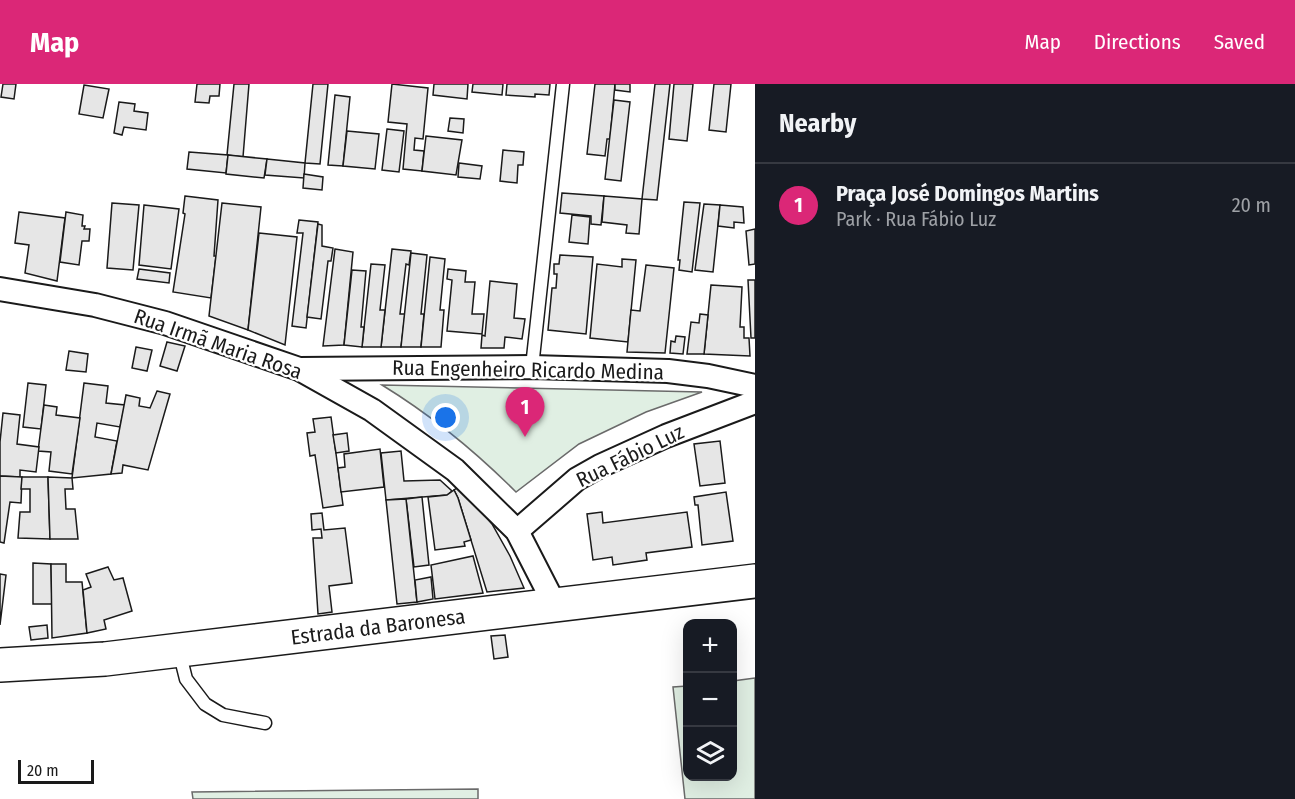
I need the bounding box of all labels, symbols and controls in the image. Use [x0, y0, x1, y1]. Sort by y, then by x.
text: Map [30, 26, 79, 59]
text: Map [1024, 29, 1061, 55]
text: Directions [1094, 29, 1181, 55]
text: Saved [1214, 29, 1265, 55]
text: Nearby [779, 108, 856, 139]
text: Praça José Domingos Martins [836, 180, 1099, 207]
text: 1 [794, 193, 803, 217]
text: 20 m [1232, 193, 1271, 217]
text: Park · Rua Fábio Luz [836, 207, 996, 231]
street label: Rua Irmã Maria Rosa [130, 303, 306, 385]
street label: Rua Engenheiro Ricardo Medina [392, 355, 664, 385]
pin: 1 [506, 388, 544, 437]
your location [431, 403, 460, 432]
street label: Rua Fábio Luz [572, 419, 688, 493]
street label: Estrada da Baronesa [289, 603, 467, 651]
map controls [683, 619, 737, 781]
button: + [683, 619, 737, 673]
button: − [683, 673, 737, 727]
button: layers [683, 727, 737, 781]
scale bar [18, 757, 94, 784]
text: 20 m [27, 761, 58, 780]

